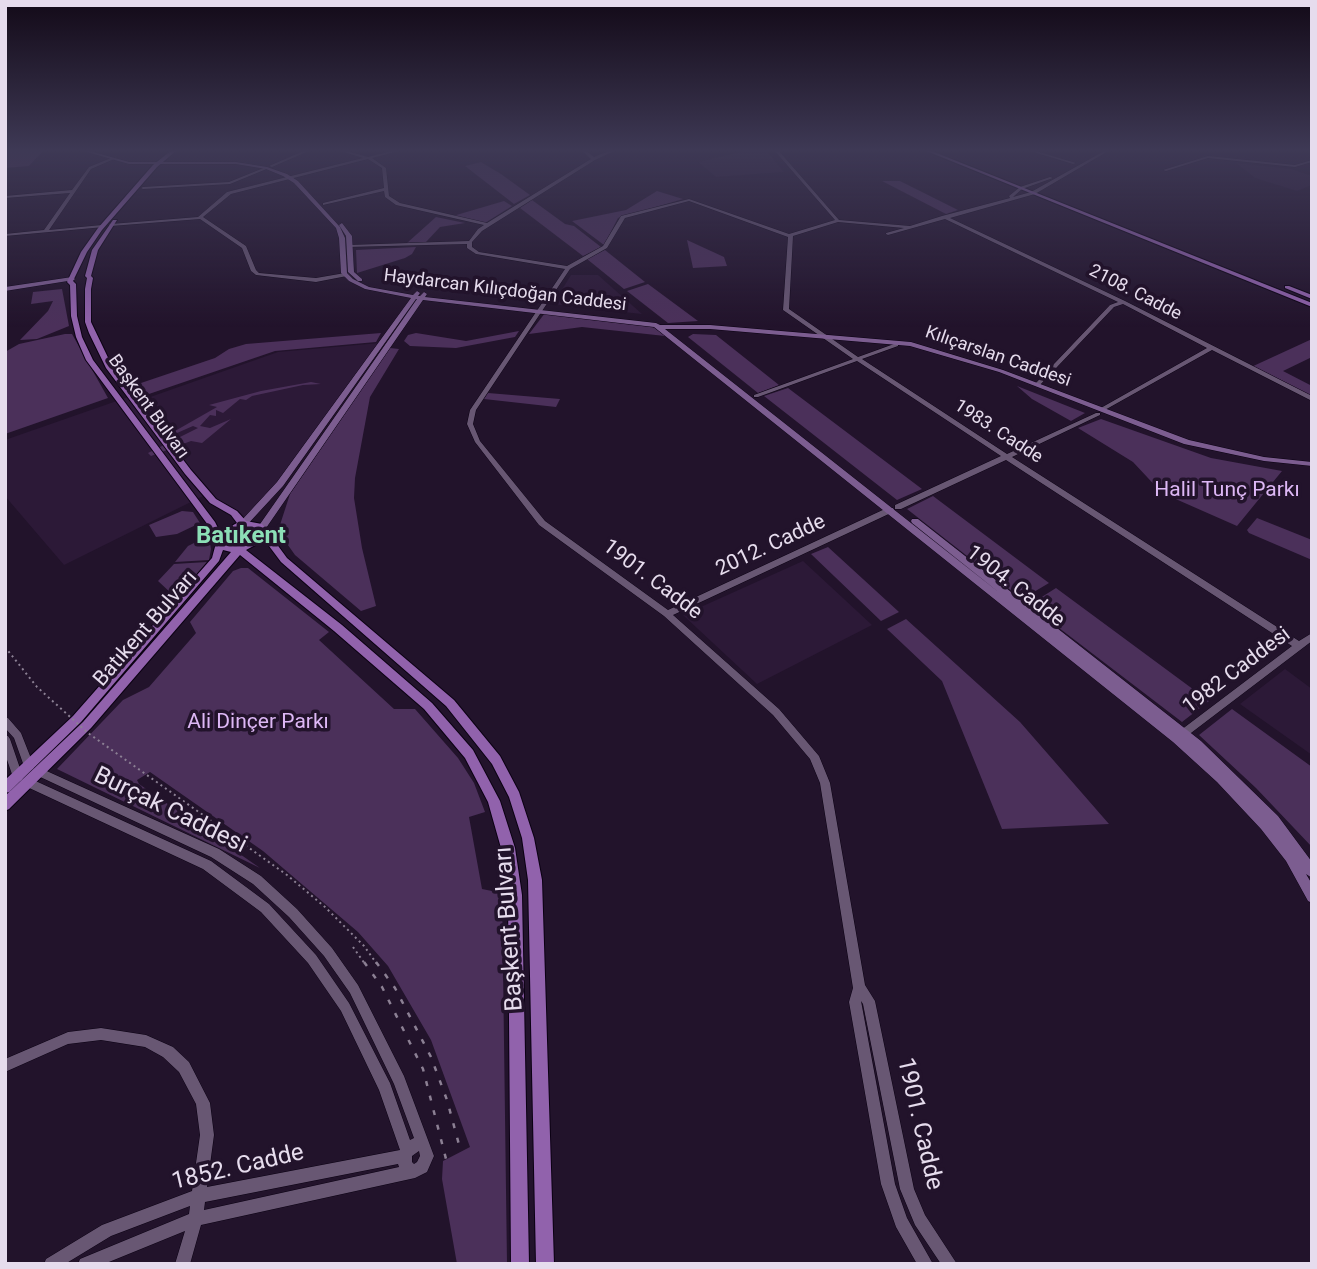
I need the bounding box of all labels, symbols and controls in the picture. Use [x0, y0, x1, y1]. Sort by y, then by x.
street label: 2108. Cadde [1085, 260, 1185, 326]
street label: Haydarcan Kılıçdoğan Caddesi [383, 265, 627, 317]
street label: Kılıçarslan Caddesi [922, 322, 1074, 392]
street label: Başkent Bulvarı [103, 351, 193, 463]
street label: 1983. Cadde [950, 395, 1046, 469]
park label: Halil Tunç Parkı [1154, 478, 1300, 504]
street label: 2012. Cadde [712, 510, 830, 582]
district label: Batıkent [196, 523, 286, 551]
street label: 1901. Cadde [597, 534, 707, 626]
street label: 1904. Cadde [961, 541, 1069, 633]
street label: Batıkent Bulvarı [89, 566, 203, 692]
street label: 1982 Caddesi [1178, 622, 1296, 720]
park label: Ali Dinçer Parkı [187, 710, 329, 736]
street label: Burçak Caddesi [89, 762, 251, 860]
street label: Başkent Bulvarı [490, 846, 530, 1012]
street label: 1901. Cadde [890, 1055, 948, 1193]
street label: 1852. Cadde [169, 1139, 307, 1197]

